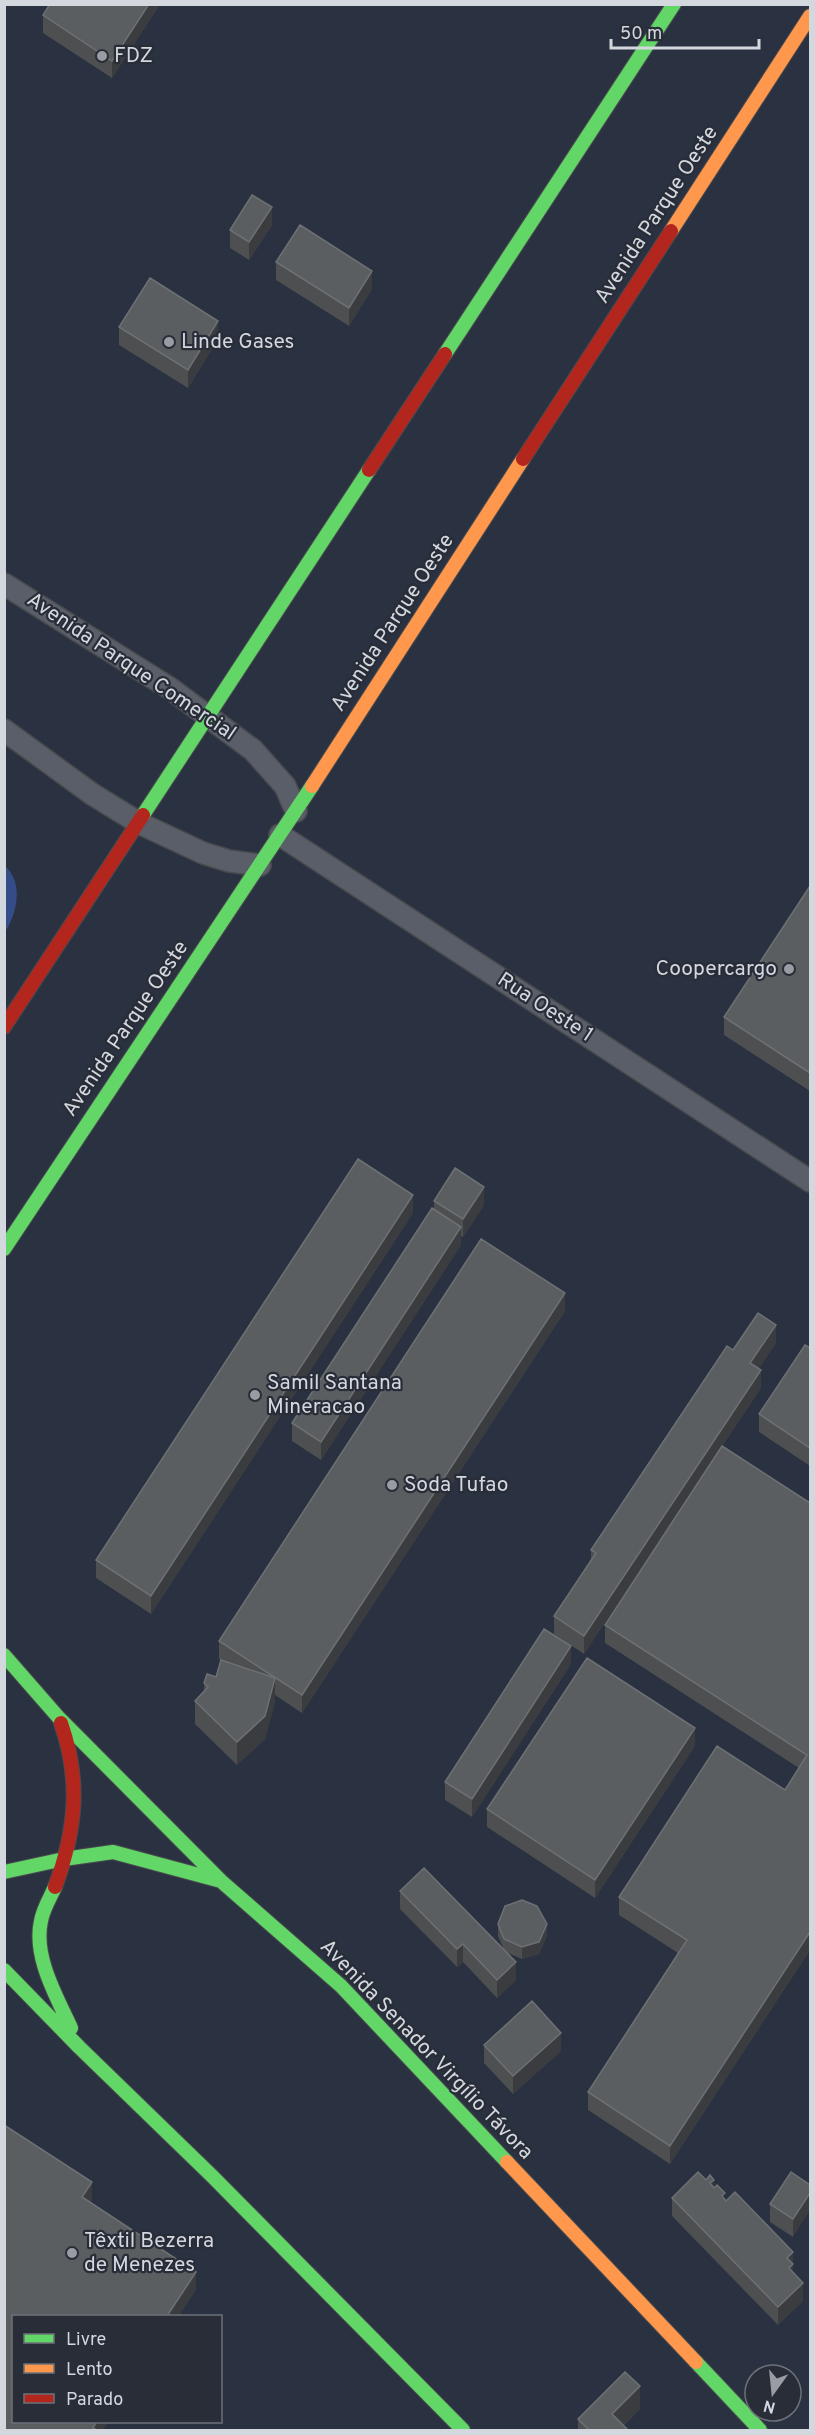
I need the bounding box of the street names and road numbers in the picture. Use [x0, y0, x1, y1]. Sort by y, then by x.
street label: Avenida Parque Oeste [589, 121, 725, 309]
street label: Avenida Parque Oeste [325, 529, 461, 717]
street label: Avenida Parque Comercial [21, 587, 241, 747]
street label: Avenida Parque Oeste [57, 936, 195, 1122]
street label: Rua Oeste 1 [492, 967, 598, 1049]
street label: Avenida Senador Virgílio Távora [313, 1934, 539, 2166]

